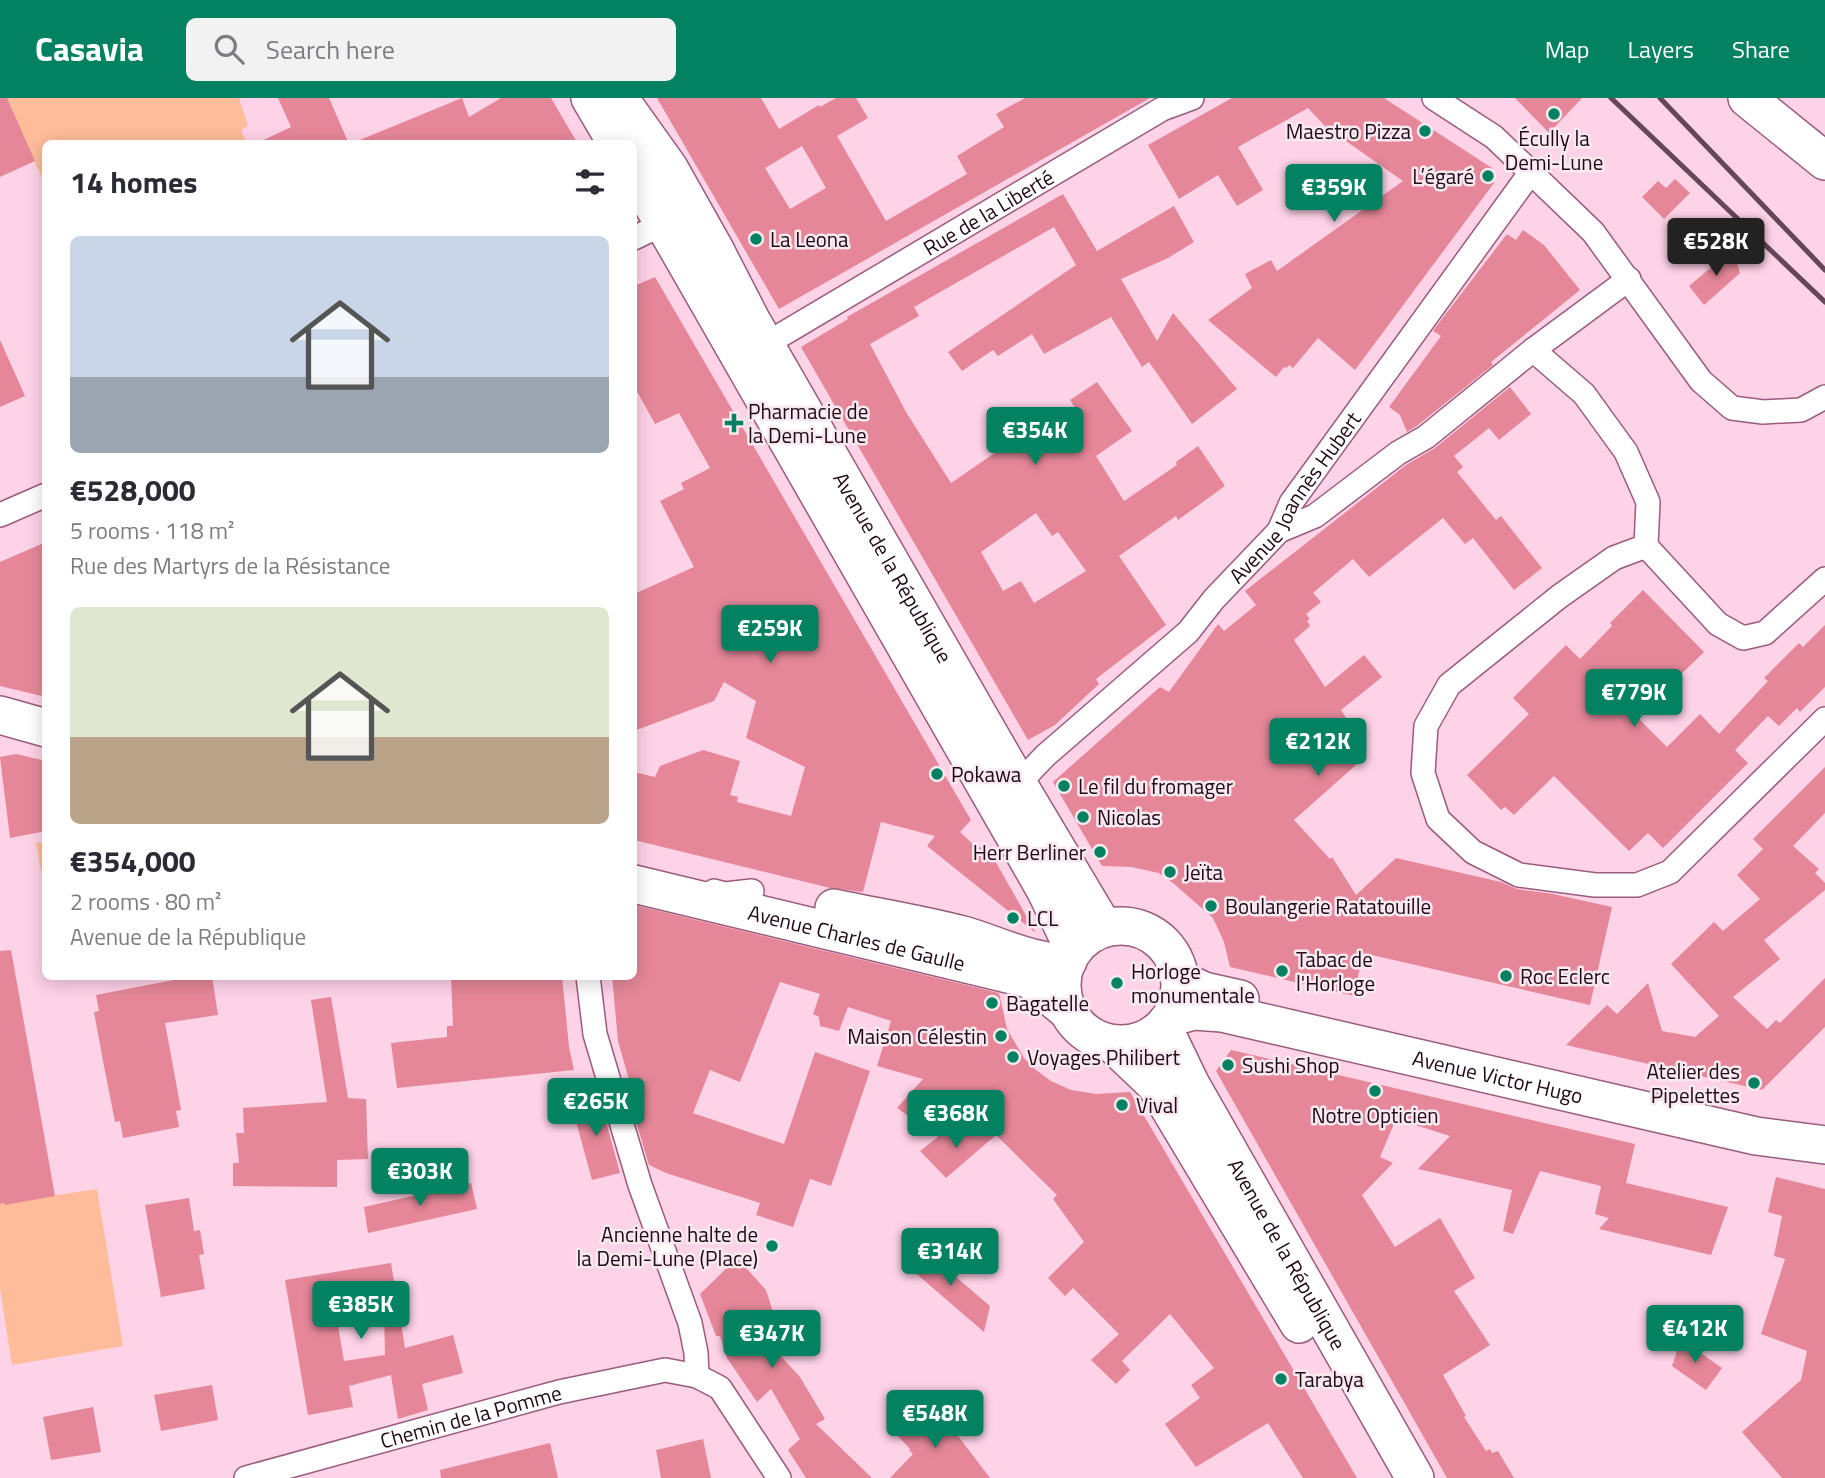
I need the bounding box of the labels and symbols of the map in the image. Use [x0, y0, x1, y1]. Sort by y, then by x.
marker: Écully la Demi-Lune [1546, 106, 1562, 122]
place label: Maestro Pizza [1286, 115, 1411, 147]
place label: Écully la Demi-Lune [1505, 122, 1603, 178]
marker: Maestro Pizza [1417, 123, 1433, 139]
place label: L’égaré [1412, 160, 1474, 192]
street label: Rue de la Liberté [917, 161, 1060, 264]
pin: €359K [1285, 164, 1383, 224]
marker: L’égaré [1480, 168, 1496, 184]
pin: €528K [1667, 218, 1765, 278]
place label: La Leona [770, 223, 849, 255]
marker: La Leona [748, 231, 764, 247]
place label: Pharmacie de la Demi-Lune [748, 395, 868, 451]
street label: Avenue Joannès Hubert [1221, 404, 1369, 590]
pin: €354K [986, 408, 1084, 467]
marker: Pharmacie de la Demi-Lune [726, 415, 742, 431]
street label: Avenue de la République [826, 466, 961, 669]
pin: €259K [721, 606, 819, 665]
pin: €779K [1585, 670, 1683, 729]
pin: €212K [1269, 718, 1367, 778]
place label: Pokawa [951, 758, 1022, 790]
marker: Pokawa [929, 766, 945, 782]
place label: Le fil du fromager [1078, 770, 1233, 802]
marker: Le fil du fromager [1056, 778, 1072, 794]
place label: Nicolas [1097, 801, 1161, 833]
marker: Nicolas [1075, 809, 1091, 825]
place label: Herr Berliner [973, 836, 1086, 868]
marker: Herr Berliner [1092, 844, 1108, 860]
place label: Jeïta [1184, 856, 1224, 888]
marker: Jeïta [1162, 864, 1178, 880]
place label: Boulangerie Ratatouille [1225, 890, 1431, 922]
street label: Avenue Charles de Gaulle [745, 896, 968, 979]
marker: Boulangerie Ratatouille [1203, 898, 1219, 914]
place label: LCL [1027, 902, 1058, 934]
marker: LCL [1005, 910, 1021, 926]
place label: Tabac de l'Horloge [1296, 943, 1375, 999]
place label: Horloge monumentale [1131, 955, 1255, 1011]
place label: Roc Eclerc [1520, 960, 1610, 992]
marker: Tabac de l'Horloge [1274, 963, 1290, 979]
marker: Roc Eclerc [1498, 968, 1514, 984]
marker: Horloge monumentale [1109, 975, 1125, 991]
place label: Bagatelle [1006, 987, 1089, 1019]
marker: Bagatelle [984, 995, 1000, 1011]
place label: Maison Célestin [847, 1020, 987, 1052]
marker: Maison Célestin [993, 1028, 1009, 1044]
place label: Voyages Philibert [1027, 1041, 1180, 1073]
street label: Avenue Victor Hugo [1410, 1041, 1586, 1112]
marker: Voyages Philibert [1005, 1049, 1021, 1065]
place label: Sushi Shop [1242, 1049, 1340, 1081]
place label: Atelier des Pipelettes [1646, 1055, 1740, 1111]
marker: Sushi Shop [1220, 1057, 1236, 1073]
marker: Atelier des Pipelettes [1746, 1075, 1762, 1091]
pin: €265K [547, 1079, 645, 1138]
marker: Notre Opticien [1367, 1083, 1383, 1099]
place label: Vival [1136, 1089, 1178, 1121]
pin: €368K [907, 1090, 1005, 1150]
marker: Vival [1114, 1097, 1130, 1113]
place label: Notre Opticien [1311, 1099, 1439, 1131]
pin: €303K [371, 1148, 469, 1208]
street label: Avenue de la République [1220, 1152, 1355, 1356]
place label: Ancienne halte de la Demi-Lune (Place) [576, 1218, 758, 1274]
pin: €314K [901, 1228, 999, 1288]
marker: Ancienne halte de la Demi-Lune (Place) [764, 1238, 780, 1254]
pin: €385K [312, 1282, 410, 1341]
pin: €412K [1646, 1306, 1744, 1365]
pin: €347K [723, 1310, 821, 1370]
place label: Tarabya [1295, 1363, 1364, 1395]
marker: Tarabya [1273, 1371, 1289, 1387]
street label: Chemin de la Pomme [376, 1376, 565, 1456]
pin: €548K [886, 1390, 984, 1450]

